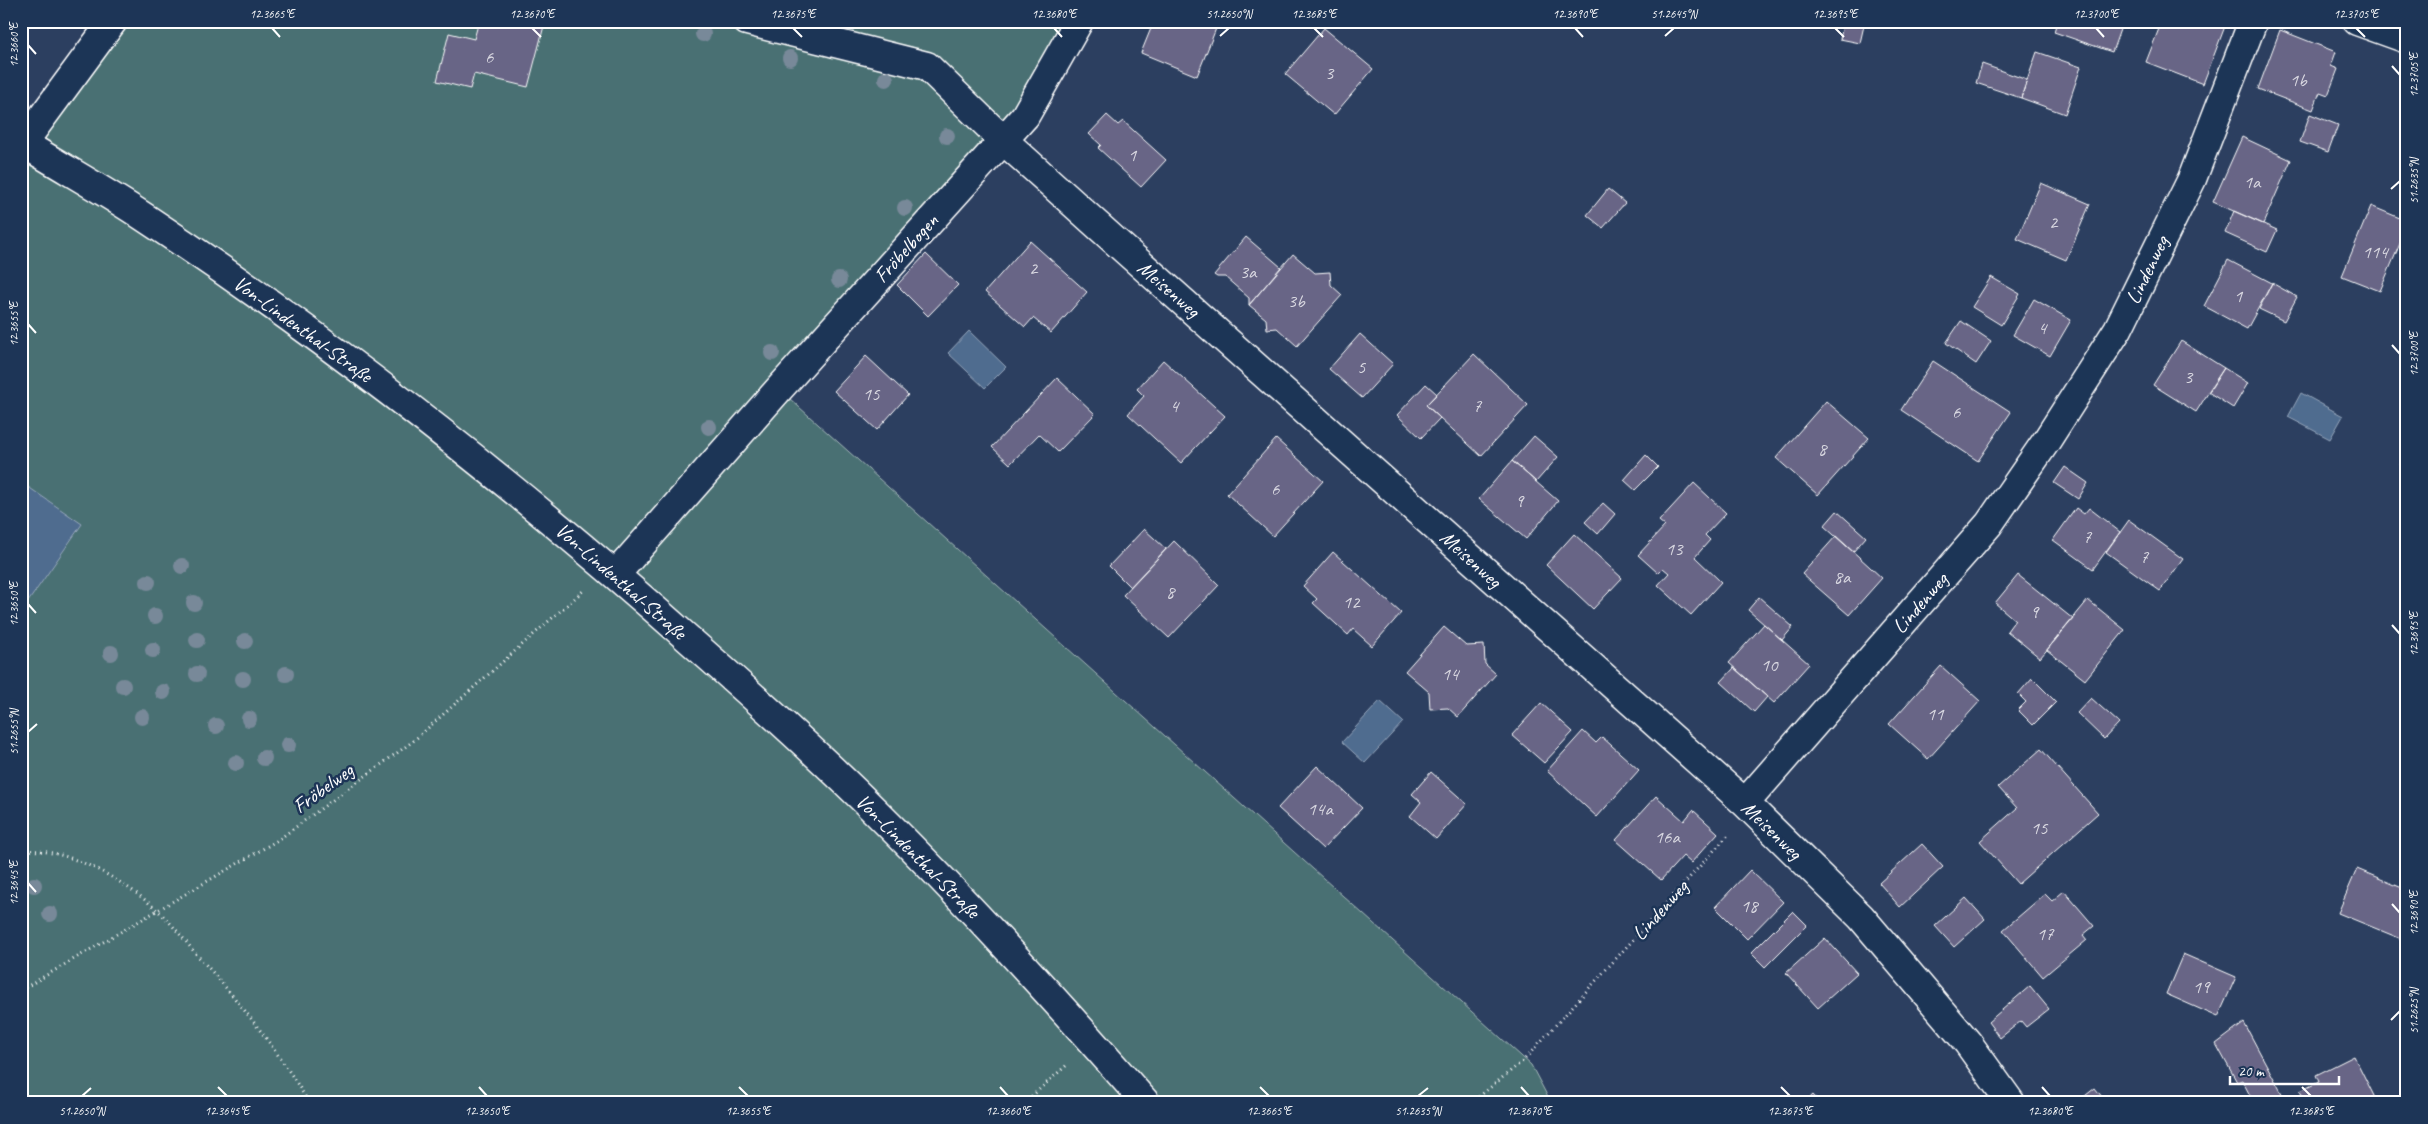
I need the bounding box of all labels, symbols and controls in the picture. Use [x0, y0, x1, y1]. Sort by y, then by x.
text: 12.3665°E [250, 6, 296, 22]
text: 12.3670°E [510, 6, 556, 22]
text: 12.3675°E [771, 6, 817, 22]
text: 12.3680°E [1032, 6, 1078, 22]
text: 51.2650°N [1206, 6, 1253, 22]
text: 12.3685°E [1292, 6, 1338, 22]
text: 12.3690°E [1553, 6, 1599, 22]
text: 51.2645°N [1651, 6, 1698, 22]
text: 12.3695°E [1813, 6, 1859, 22]
text: 12.3700°E [2074, 6, 2120, 22]
text: 12.3705°E [2334, 6, 2380, 22]
text: 12.3660°E [6, 21, 22, 67]
house number: 6 [485, 45, 495, 69]
text: 12.3705°E [2406, 51, 2422, 97]
house number: 3 [1325, 61, 1335, 85]
house number: 1b [2290, 68, 2308, 92]
house number: 1 [1128, 143, 1138, 167]
text: 51.2635°N [2406, 157, 2422, 204]
house number: 1a [2244, 170, 2262, 194]
street label: Fröbelbogen [868, 208, 944, 288]
house number: 2 [2049, 210, 2059, 234]
street label: Lindenweg [2119, 230, 2175, 308]
house number: 114 [2362, 240, 2390, 264]
street label: Meisenweg [1132, 255, 1207, 324]
house number: 2 [1029, 256, 1039, 280]
house number: 3a [1240, 260, 1258, 284]
street label: Von-Lindenthal-Straße [228, 270, 379, 389]
house number: 1 [2234, 284, 2244, 308]
house number: 3b [1288, 289, 1306, 313]
text: 12.3655°E [6, 300, 22, 346]
house number: 4 [2038, 316, 2049, 340]
text: 12.3700°E [2406, 330, 2422, 376]
house number: 5 [1357, 355, 1367, 379]
house number: 3 [2184, 365, 2194, 389]
house number: 15 [862, 382, 881, 406]
house number: 4 [1170, 394, 1181, 418]
house number: 7 [1473, 394, 1483, 418]
house number: 6 [1952, 400, 1962, 424]
house number: 8 [1818, 437, 1829, 461]
house number: 6 [1271, 477, 1281, 501]
house number: 9 [1515, 489, 1525, 513]
street label: Von-Lindenthal-Straße [550, 517, 694, 646]
street label: Meisenweg [1435, 524, 1509, 595]
house number: 7 [2083, 525, 2093, 549]
house number: 13 [1665, 537, 1684, 561]
house number: 7 [2140, 545, 2150, 569]
house number: 8a [1834, 565, 1852, 589]
street label: Lindenweg [1887, 566, 1955, 639]
text: 12.3650°E [6, 580, 22, 626]
house number: 8 [1166, 580, 1177, 604]
house number: 12 [1342, 590, 1361, 614]
house number: 9 [2030, 600, 2040, 624]
text: 12.3695°E [2406, 610, 2422, 656]
house number: 10 [1760, 653, 1779, 677]
house number: 14 [1441, 662, 1461, 686]
house number: 11 [1926, 702, 1945, 726]
text: 51.2655°N [6, 708, 22, 755]
street label: Fröbelweg [287, 756, 360, 819]
street label: Von-Lindenthal-Straße [850, 788, 987, 925]
street label: Meisenweg [1736, 795, 1809, 866]
house number: 14a [1307, 797, 1334, 821]
house number: 15 [2030, 816, 2049, 840]
house number: 16a [1654, 825, 1681, 849]
text: 12.3645°E [6, 859, 22, 905]
street label: Lindenweg [1626, 873, 1695, 946]
text: 12.3690°E [2406, 889, 2422, 935]
house number: 18 [1740, 894, 1760, 918]
house number: 17 [2036, 922, 2055, 946]
house number: 19 [2192, 975, 2211, 999]
text: 51.2625°N [2406, 987, 2422, 1034]
scale bar [2230, 1054, 2339, 1086]
text: 20 m [2238, 1062, 2265, 1081]
text: 51.2650°N [59, 1103, 106, 1119]
text: 12.3645°E [205, 1103, 251, 1119]
text: 12.3650°E [465, 1103, 511, 1119]
text: 12.3655°E [726, 1103, 772, 1119]
text: 12.3660°E [986, 1103, 1032, 1119]
text: 12.3665°E [1247, 1103, 1293, 1119]
text: 51.2635°N [1395, 1103, 1442, 1119]
text: 12.3670°E [1507, 1103, 1553, 1119]
text: 12.3675°E [1768, 1103, 1814, 1119]
text: 12.3680°E [2028, 1103, 2074, 1119]
text: 12.3685°E [2289, 1103, 2335, 1119]

